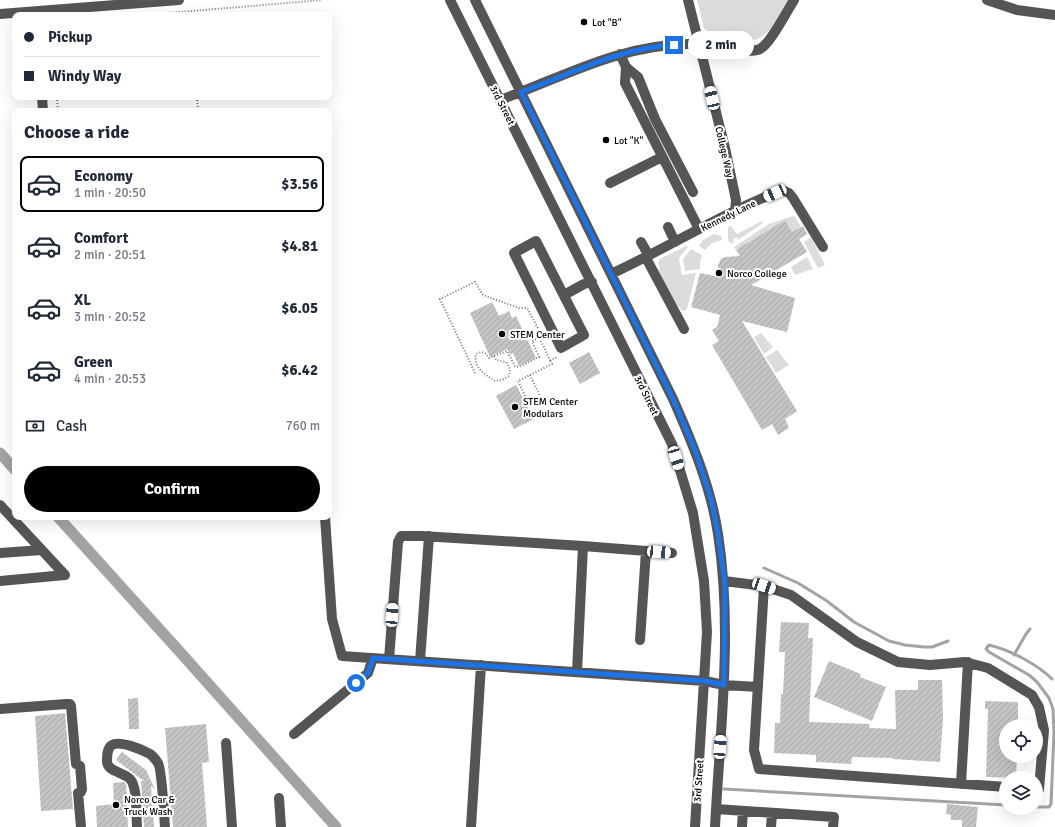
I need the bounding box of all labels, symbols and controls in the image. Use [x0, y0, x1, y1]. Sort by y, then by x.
marker: Lot "B" [579, 17, 589, 27]
place label: Lot "B" [592, 17, 622, 29]
text: Pickup [48, 28, 92, 46]
callout: 2 min [688, 31, 754, 59]
route end [665, 36, 683, 54]
text: 2 min [705, 37, 737, 53]
text: Windy Way [48, 67, 121, 85]
street label: 3rd Street [487, 84, 517, 128]
car [703, 85, 721, 111]
text: Choose a ride [24, 121, 129, 143]
street label: College Way [712, 126, 736, 179]
marker: Lot "K" [601, 135, 611, 145]
place label: Lot "K" [614, 135, 644, 147]
icon: car [26, 166, 62, 202]
text: Economy [74, 167, 133, 185]
text: $3.56 [281, 175, 318, 193]
car [762, 183, 788, 203]
text: 1 min · 20:50 [74, 185, 146, 201]
street label: Kennedy Lane [699, 197, 758, 234]
icon: car [26, 228, 62, 264]
text: Comfort [74, 229, 128, 247]
text: $4.81 [281, 237, 318, 255]
text: 2 min · 20:51 [74, 247, 146, 263]
marker: Norco College [714, 268, 724, 278]
place label: Norco College [727, 268, 787, 280]
icon: car [26, 290, 62, 326]
text: XL [74, 291, 91, 309]
text: $6.05 [281, 299, 318, 317]
text: 3 min · 20:52 [74, 309, 146, 325]
marker: STEM Center [497, 329, 507, 339]
place label: STEM Center [510, 329, 565, 341]
icon: car [26, 352, 62, 388]
text: Green [74, 353, 113, 371]
text: $6.42 [281, 361, 318, 379]
text: 4 min · 20:53 [74, 371, 146, 387]
street label: 3rd Street [631, 374, 661, 418]
place label: STEM Center Modulars [523, 396, 578, 420]
marker: STEM Center Modulars [510, 402, 520, 412]
icon: cash [24, 415, 46, 437]
text: Cash [56, 417, 87, 435]
text: 760 m [286, 418, 320, 434]
car [667, 445, 685, 471]
button: Confirm [24, 466, 320, 512]
car [647, 545, 671, 559]
car [751, 577, 777, 595]
car [385, 603, 399, 627]
route start [347, 674, 365, 692]
map controls [999, 719, 1043, 815]
button: locate [999, 719, 1043, 763]
car [713, 735, 727, 759]
street label: 3rd Street [692, 759, 707, 803]
button: layers [999, 771, 1043, 815]
place label: Norco Car & Truck Wash [124, 794, 175, 818]
marker: Norco Car & Truck Wash [111, 800, 121, 810]

